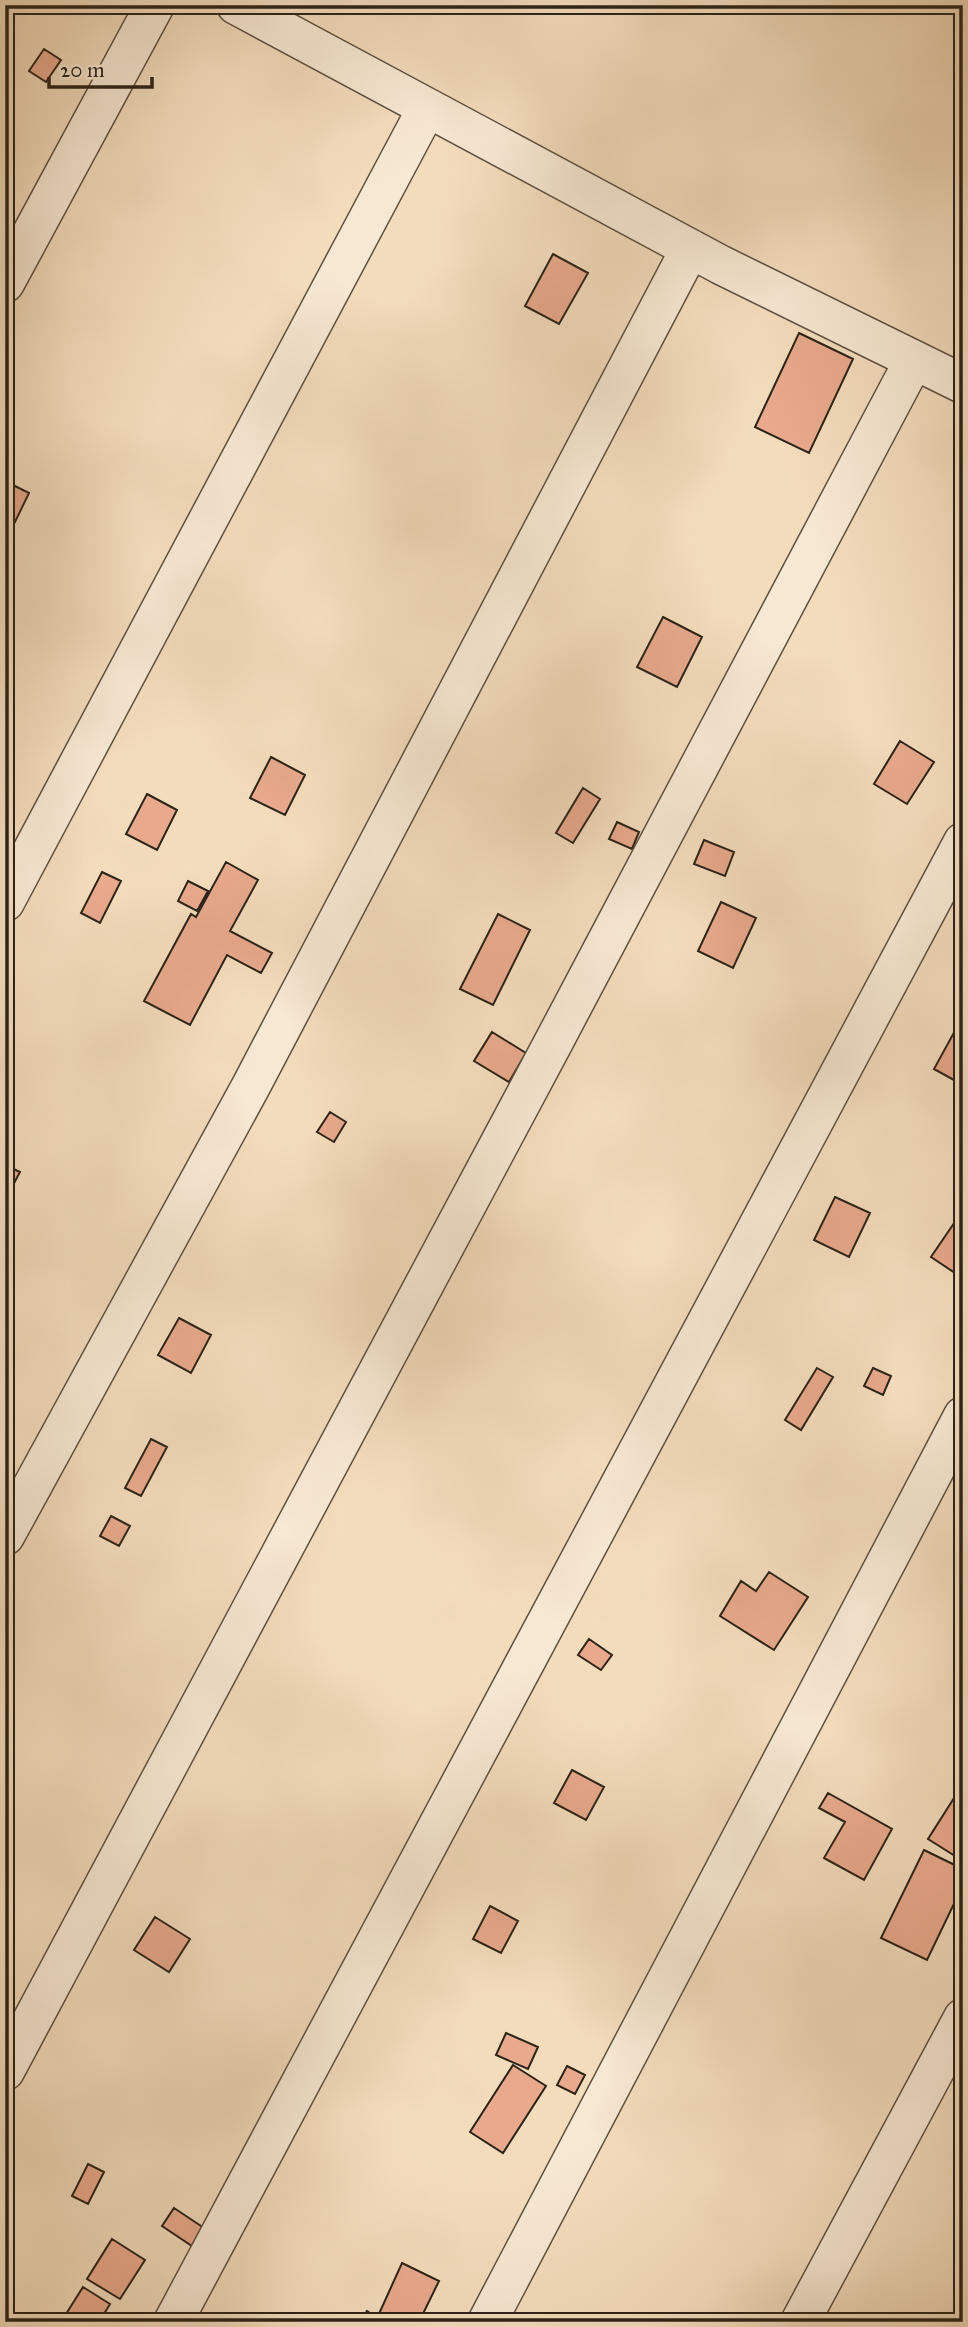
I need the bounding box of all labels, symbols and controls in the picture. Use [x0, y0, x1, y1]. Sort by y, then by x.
scale bar [49, 46, 152, 90]
text: 20 m [60, 57, 105, 83]

